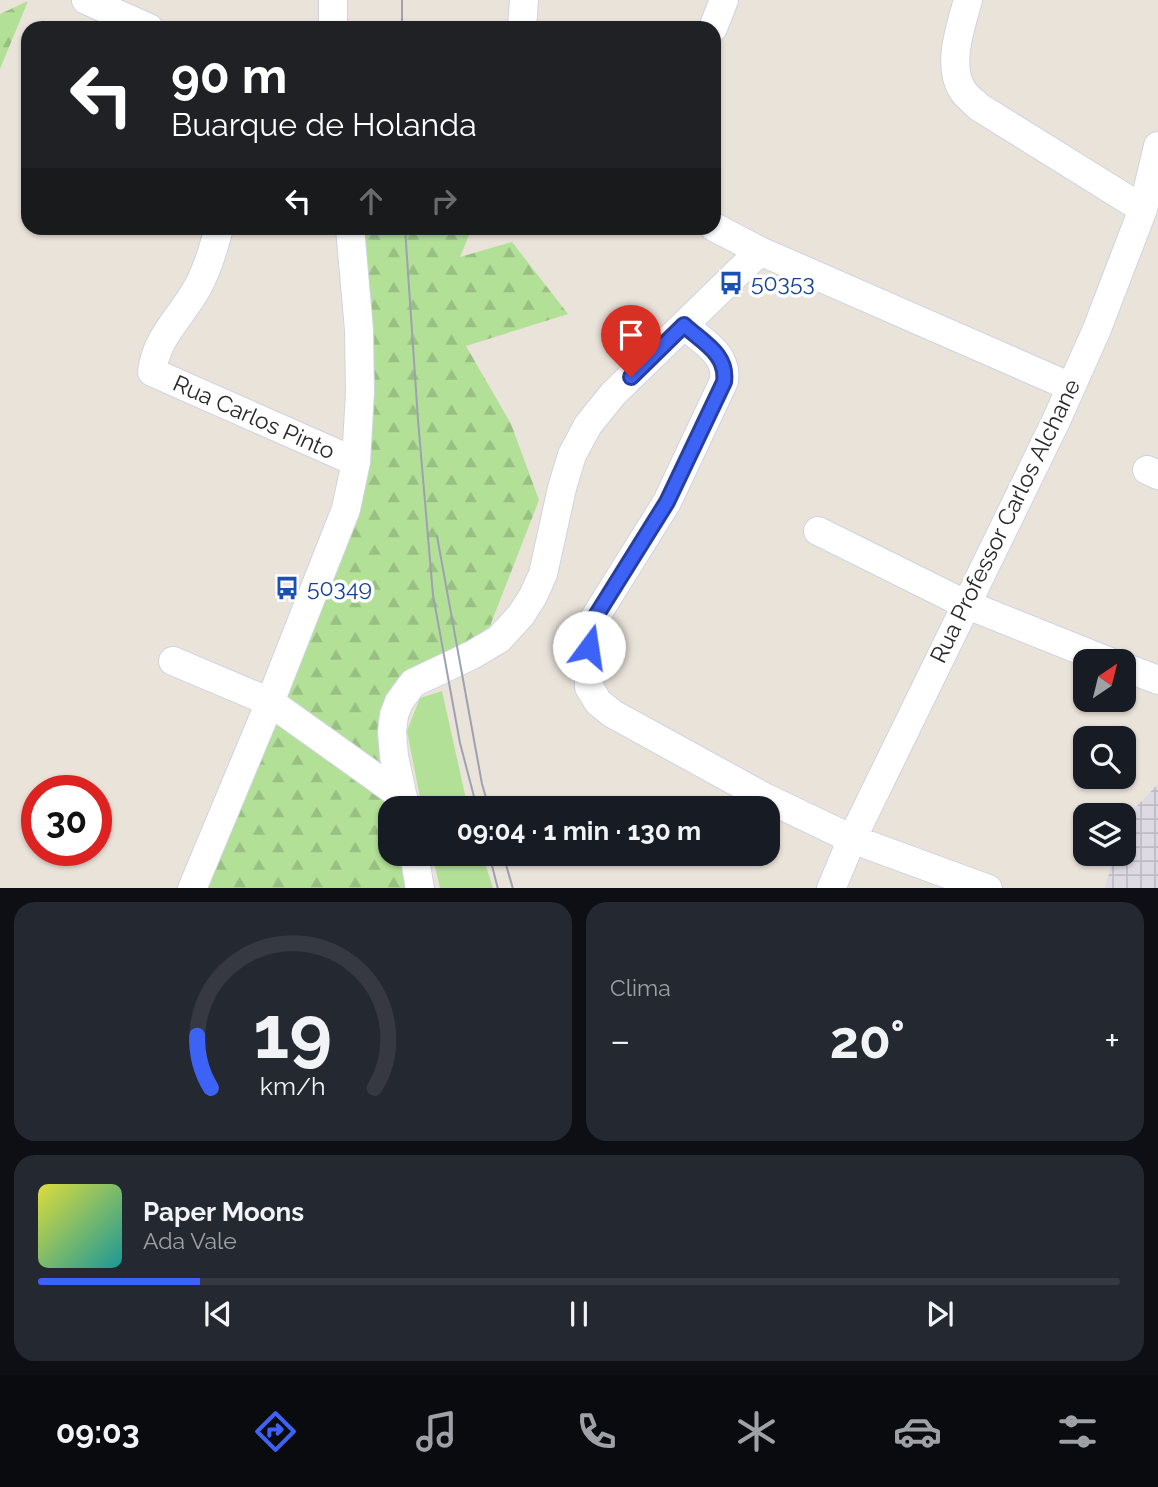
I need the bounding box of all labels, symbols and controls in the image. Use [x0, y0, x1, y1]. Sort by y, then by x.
text: 90 m [171, 47, 287, 104]
icon: left [56, 49, 147, 140]
text: Buarque de Holanda [171, 106, 477, 143]
icon: left [279, 182, 317, 220]
icon: ahead [352, 182, 390, 220]
icon: right [425, 182, 463, 220]
bus stop icon: 50353 [717, 269, 745, 297]
place label: 50353 [751, 269, 815, 296]
pin [601, 305, 661, 377]
icon: arrive [612, 316, 650, 354]
street label: Rua Carlos Pinto [169, 369, 339, 464]
street label: Rua Professor Carlos Alchane [924, 375, 1085, 667]
bus stop icon: 50349 [273, 574, 301, 602]
place label: 50349 [307, 574, 372, 601]
position arrow [552, 610, 626, 684]
north arrow [1073, 649, 1136, 712]
map controls [1073, 649, 1136, 866]
button: search [1073, 726, 1136, 789]
speed limit sign: 30 [21, 775, 112, 866]
button: layers [1073, 803, 1136, 866]
text: 09:04 · 1 min · 130 m [457, 816, 701, 846]
text: Clima [610, 974, 671, 1001]
text: 19 [254, 990, 332, 1075]
text: 20° [830, 1009, 905, 1070]
text: − [610, 1018, 630, 1063]
text: + [1104, 1018, 1120, 1063]
text: km/h [260, 1070, 326, 1100]
text: Paper Moons [143, 1197, 304, 1227]
text: Ada Vale [143, 1227, 237, 1254]
icon: previous [199, 1295, 237, 1333]
icon: pause [560, 1295, 598, 1333]
icon: next [921, 1295, 959, 1333]
icon: directions [251, 1407, 300, 1456]
icon: music [412, 1407, 461, 1456]
icon: phone [572, 1407, 621, 1456]
icon: climate [732, 1407, 781, 1456]
icon: car [893, 1407, 942, 1456]
icon: filters [1053, 1407, 1102, 1456]
text: 09:03 [56, 1413, 140, 1450]

